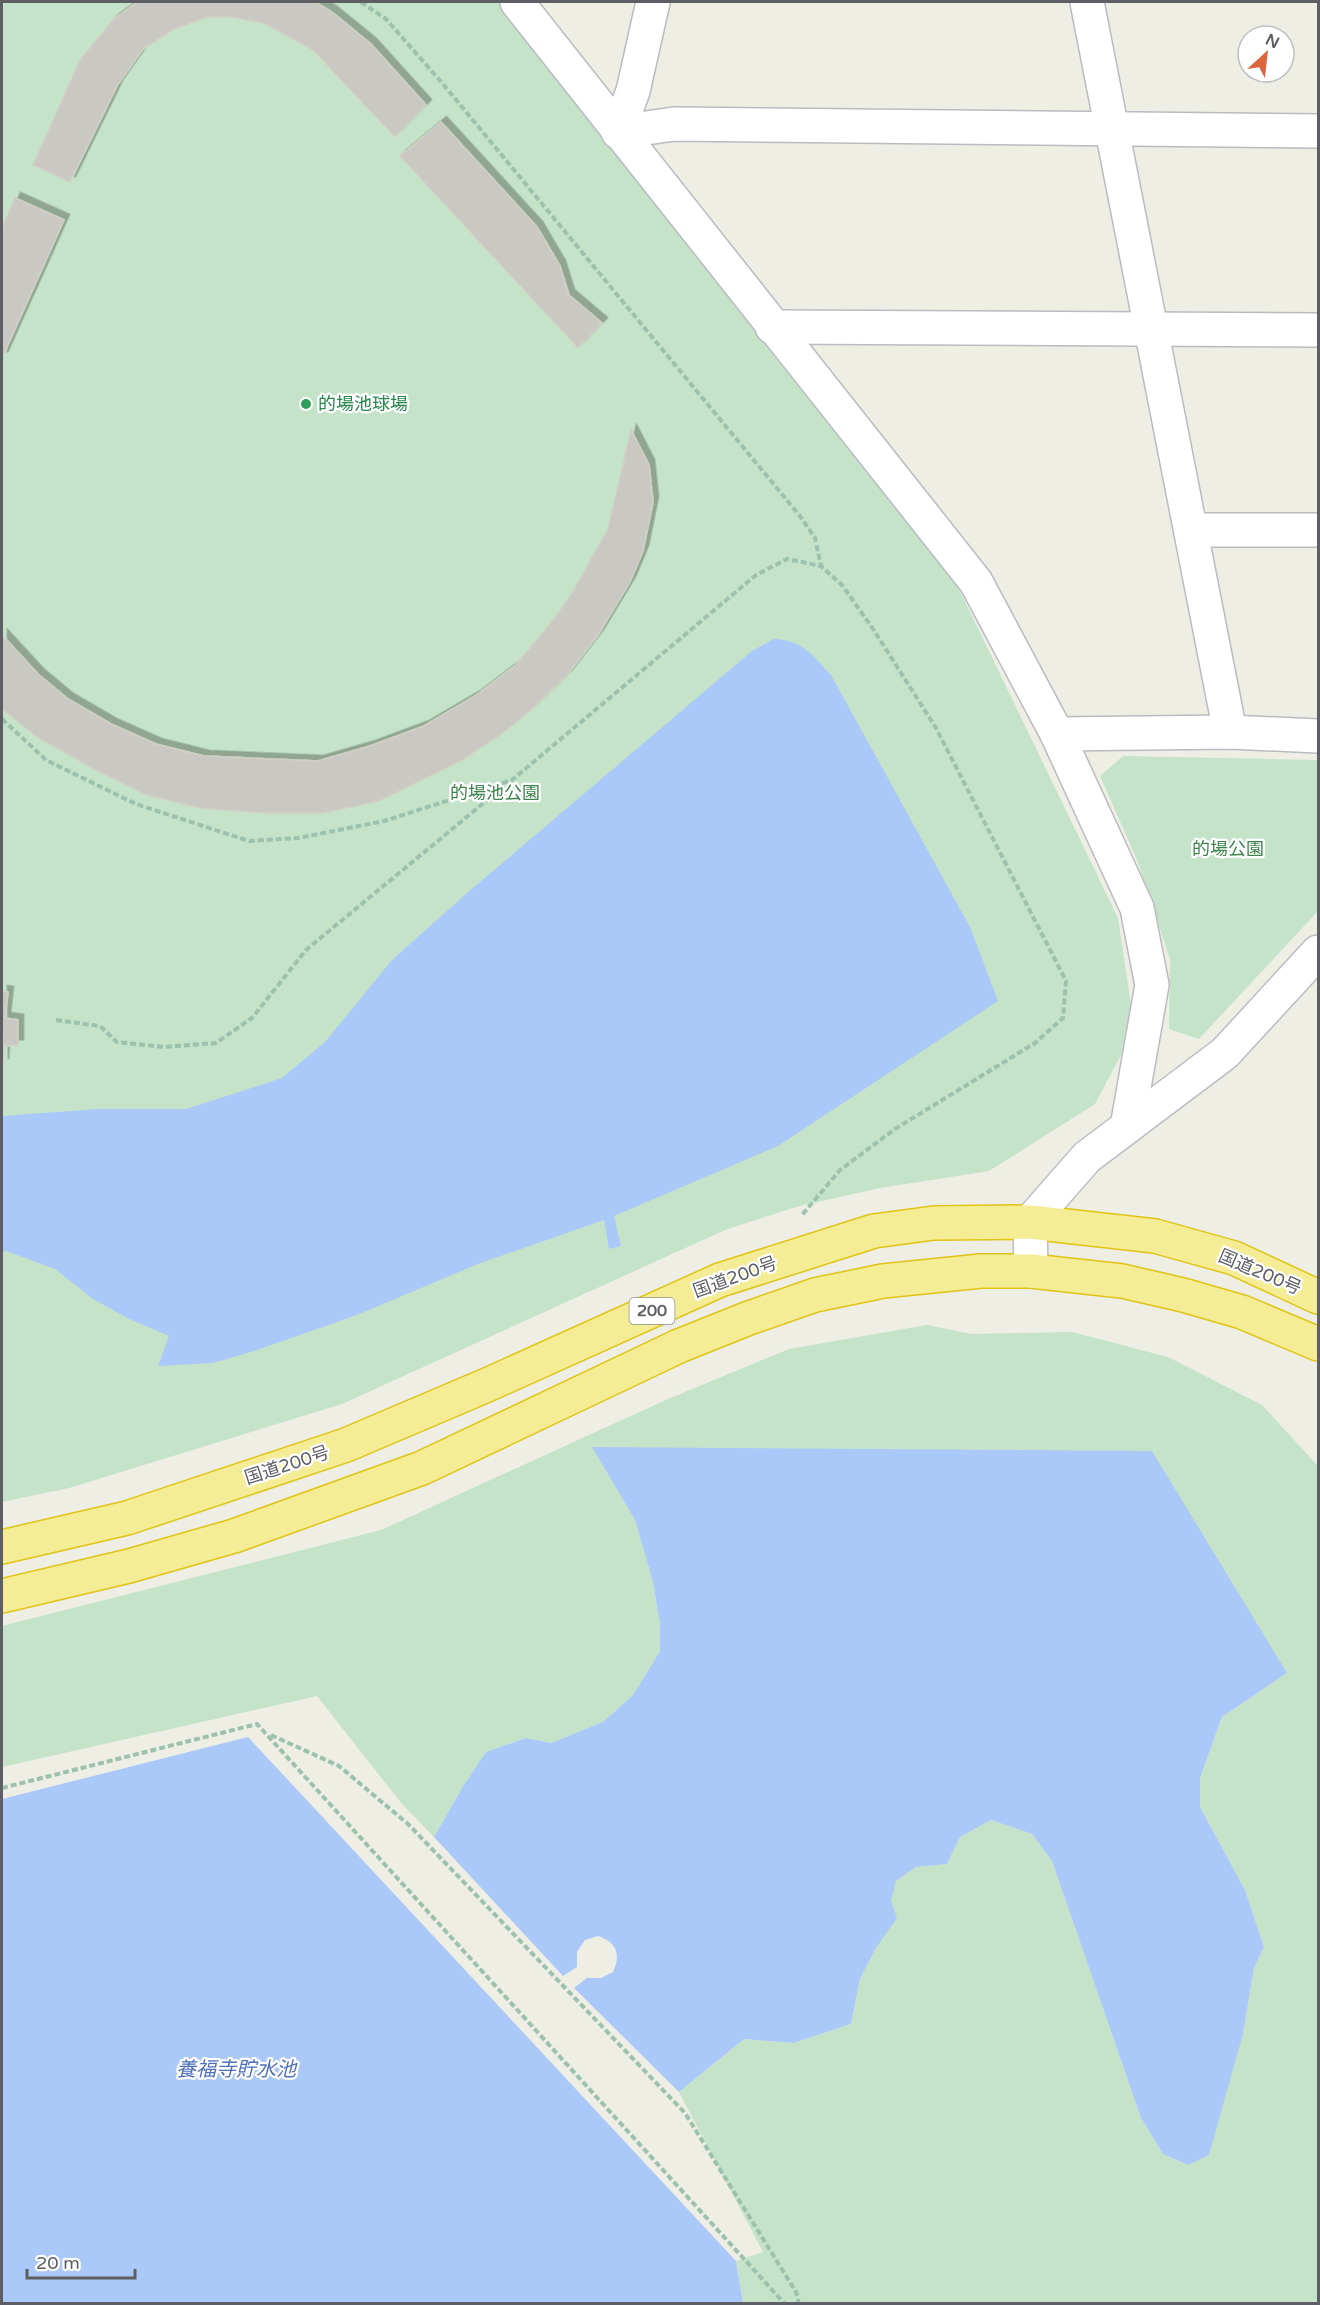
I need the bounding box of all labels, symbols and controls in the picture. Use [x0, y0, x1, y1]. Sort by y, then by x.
north arrow [1236, 24, 1296, 84]
text: N [1262, 30, 1283, 53]
place label: 的場池球場 [318, 393, 408, 415]
marker: 的場池球場 [299, 397, 313, 411]
park label: 的場池公園 [450, 782, 540, 804]
park label: 的場公園 [1192, 838, 1264, 860]
street label: 国道200号 [1215, 1245, 1305, 1299]
street label: 国道200号 [690, 1252, 780, 1302]
road number: 200 [630, 1298, 674, 1324]
street label: 国道200号 [242, 1441, 332, 1489]
water label: 養福寺貯水池 [176, 2058, 298, 2082]
scale bar [27, 2242, 135, 2280]
text: 20 m [36, 2252, 80, 2274]

